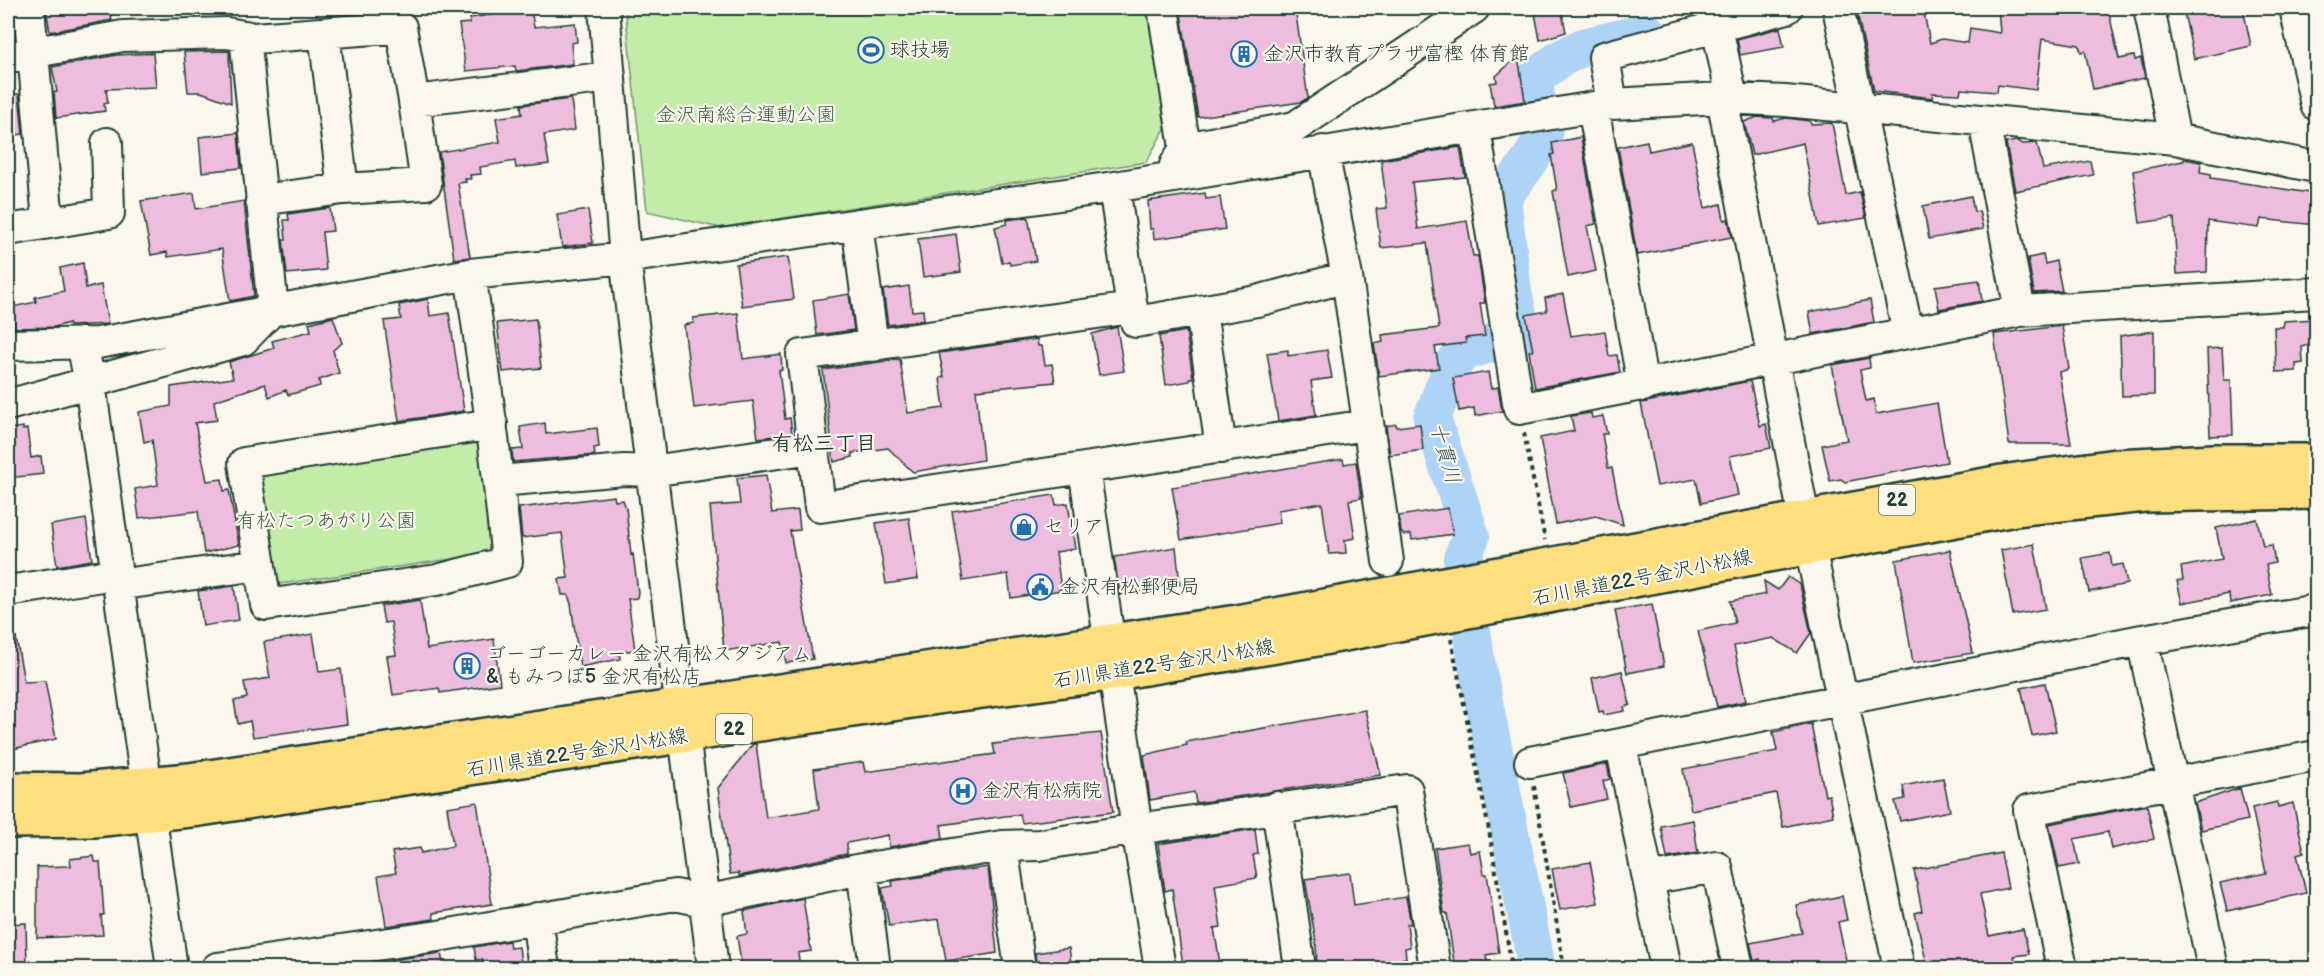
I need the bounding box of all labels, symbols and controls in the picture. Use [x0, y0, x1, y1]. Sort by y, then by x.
sports icon: 球技場 [856, 35, 886, 65]
place label: 球技場 [890, 38, 950, 62]
building icon: 金沢市教育プラザ富樫 体育館 [1229, 39, 1259, 69]
place label: 金沢市教育プラザ富樫 体育館 [1264, 42, 1529, 66]
park label: 金沢南総合運動公園 [656, 103, 836, 127]
water label: 十貫川 [1424, 419, 1466, 487]
district label: 有松三丁目 [772, 431, 877, 456]
road number: 22 [1879, 485, 1915, 515]
park label: 有松たつあがり公園 [236, 509, 416, 533]
shop icon: セリア [1009, 512, 1039, 542]
place label: セリア [1044, 515, 1104, 539]
street label: 石川県道22号金沢小松線 [1530, 545, 1754, 611]
public building icon: 金沢有松郵便局 [1025, 572, 1055, 602]
place label: 金沢有松郵便局 [1060, 575, 1200, 599]
street label: 石川県道22号金沢小松線 [1052, 635, 1276, 693]
place label: ゴーゴーカレー 金沢有松スタジアム & もみつぼ5 金沢有松店 [486, 642, 812, 689]
building icon: ゴーゴーカレー 金沢有松スタジアム & もみつぼ5 金沢有松店 [452, 651, 482, 681]
road number: 22 [716, 714, 752, 744]
street label: 石川県道22号金沢小松線 [465, 724, 689, 782]
hospital icon: 金沢有松病院 [948, 776, 978, 806]
place label: 金沢有松病院 [982, 779, 1102, 803]

